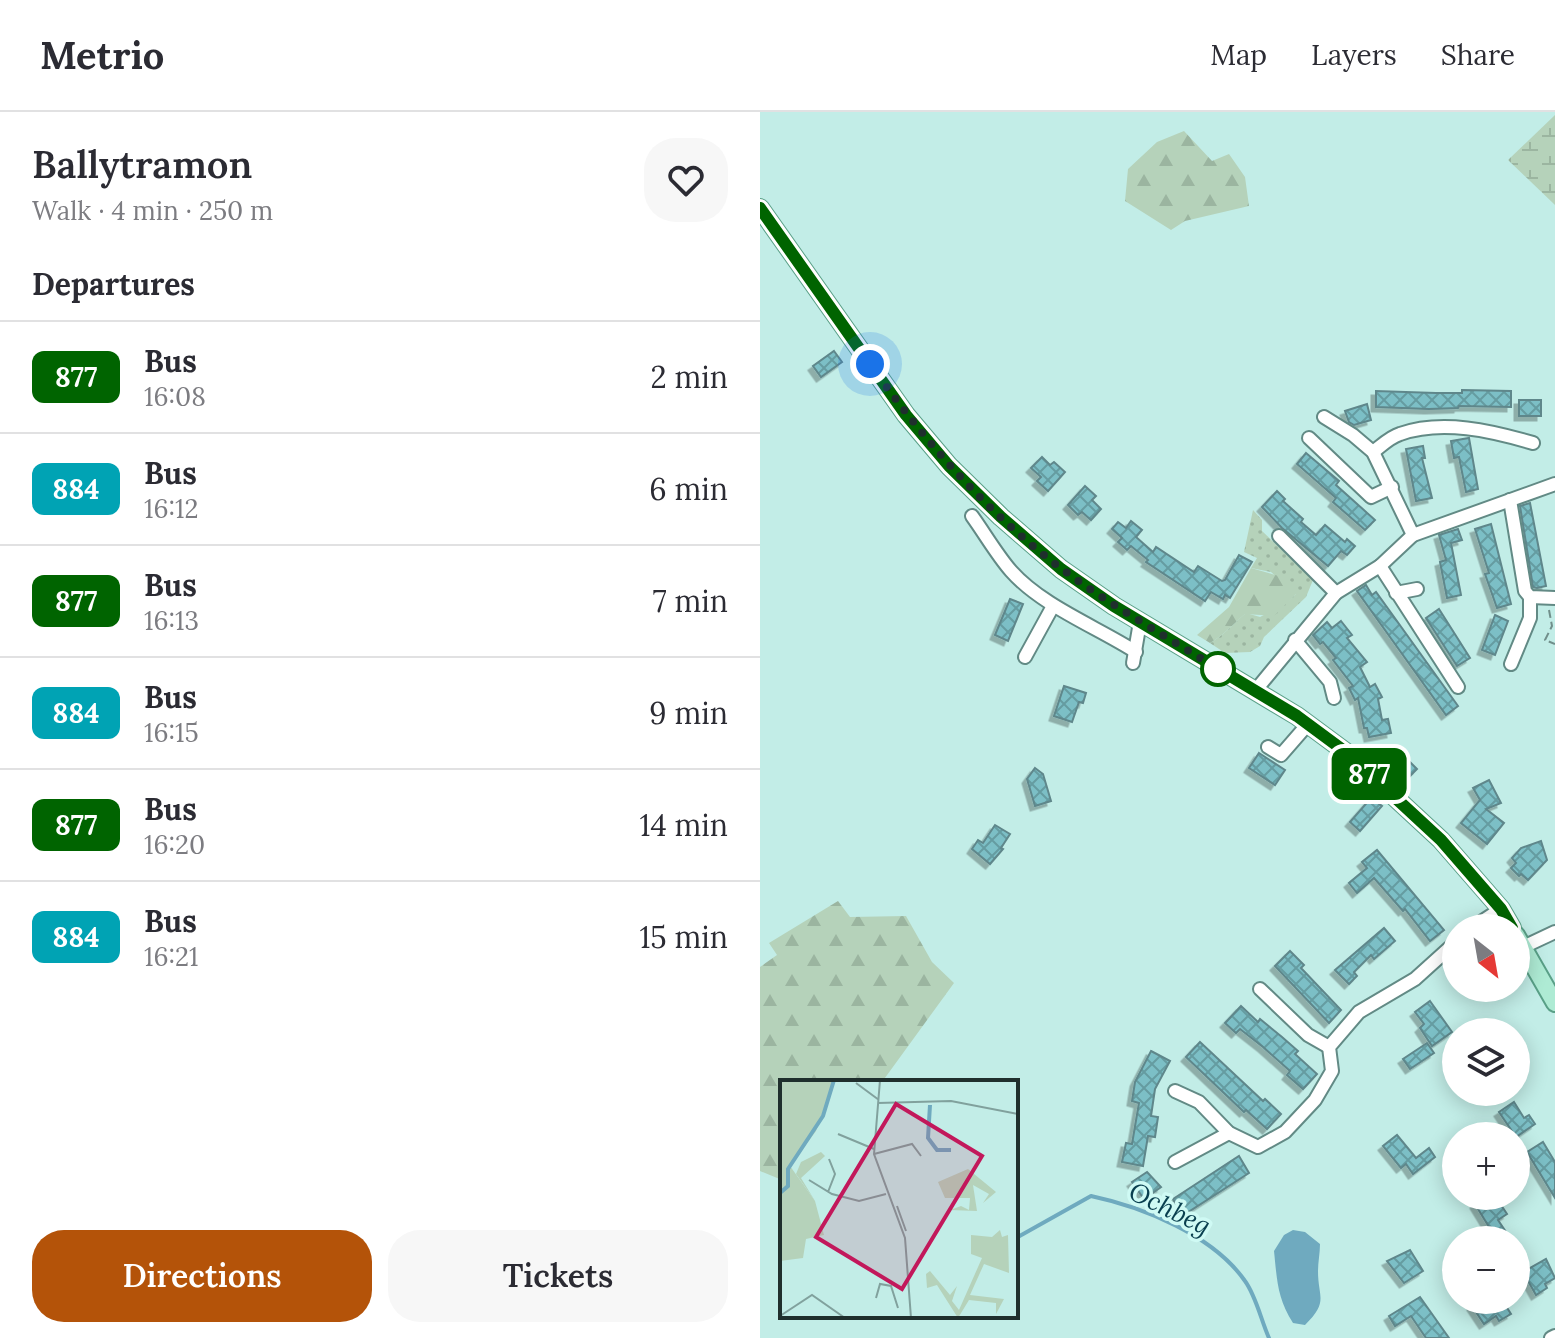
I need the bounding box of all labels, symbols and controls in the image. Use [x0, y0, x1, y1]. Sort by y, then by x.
text: Metrio [40, 31, 164, 79]
text: Map [1210, 37, 1267, 73]
text: Layers [1311, 37, 1397, 73]
text: Share [1441, 37, 1515, 73]
button: heart [644, 138, 728, 222]
text: Ballytramon [32, 140, 252, 188]
text: Walk · 4 min · 250 m [32, 194, 273, 227]
text: Departures [32, 265, 195, 303]
text: Bus [144, 342, 197, 380]
your location [850, 344, 890, 384]
text: 2 min [651, 358, 728, 396]
text: 877 [55, 359, 97, 395]
text: 16:08 [144, 380, 206, 413]
text: Bus [144, 454, 197, 492]
text: 6 min [649, 470, 728, 508]
text: 884 [52, 471, 100, 507]
text: 16:12 [144, 492, 198, 525]
text: Bus [144, 566, 197, 604]
text: 7 min [653, 582, 728, 620]
text: 877 [55, 583, 97, 619]
text: 16:13 [144, 604, 199, 637]
unlabelled marker [1201, 652, 1235, 686]
text: Bus [144, 678, 197, 716]
text: 9 min [649, 694, 728, 732]
text: 884 [52, 695, 100, 731]
text: 16:15 [144, 716, 199, 749]
line badge: 877 [1323, 748, 1415, 800]
text: 877 [1348, 756, 1390, 792]
text: Bus [144, 790, 197, 828]
text: 14 min [639, 806, 728, 844]
text: 877 [55, 807, 97, 843]
text: 16:20 [144, 828, 205, 861]
text: Bus [144, 902, 197, 940]
north arrow [1442, 914, 1530, 1002]
map controls [1442, 914, 1530, 1314]
text: 15 min [639, 918, 728, 956]
text: 884 [52, 919, 100, 955]
text: 16:21 [144, 940, 198, 973]
button: layers [1442, 1018, 1530, 1106]
inset map [780, 1080, 1018, 1318]
button: + [1442, 1122, 1530, 1210]
water label: Ochbeg [1124, 1174, 1216, 1242]
button: − [1442, 1226, 1530, 1314]
button: Directions [32, 1230, 372, 1322]
button: Tickets [388, 1230, 728, 1322]

